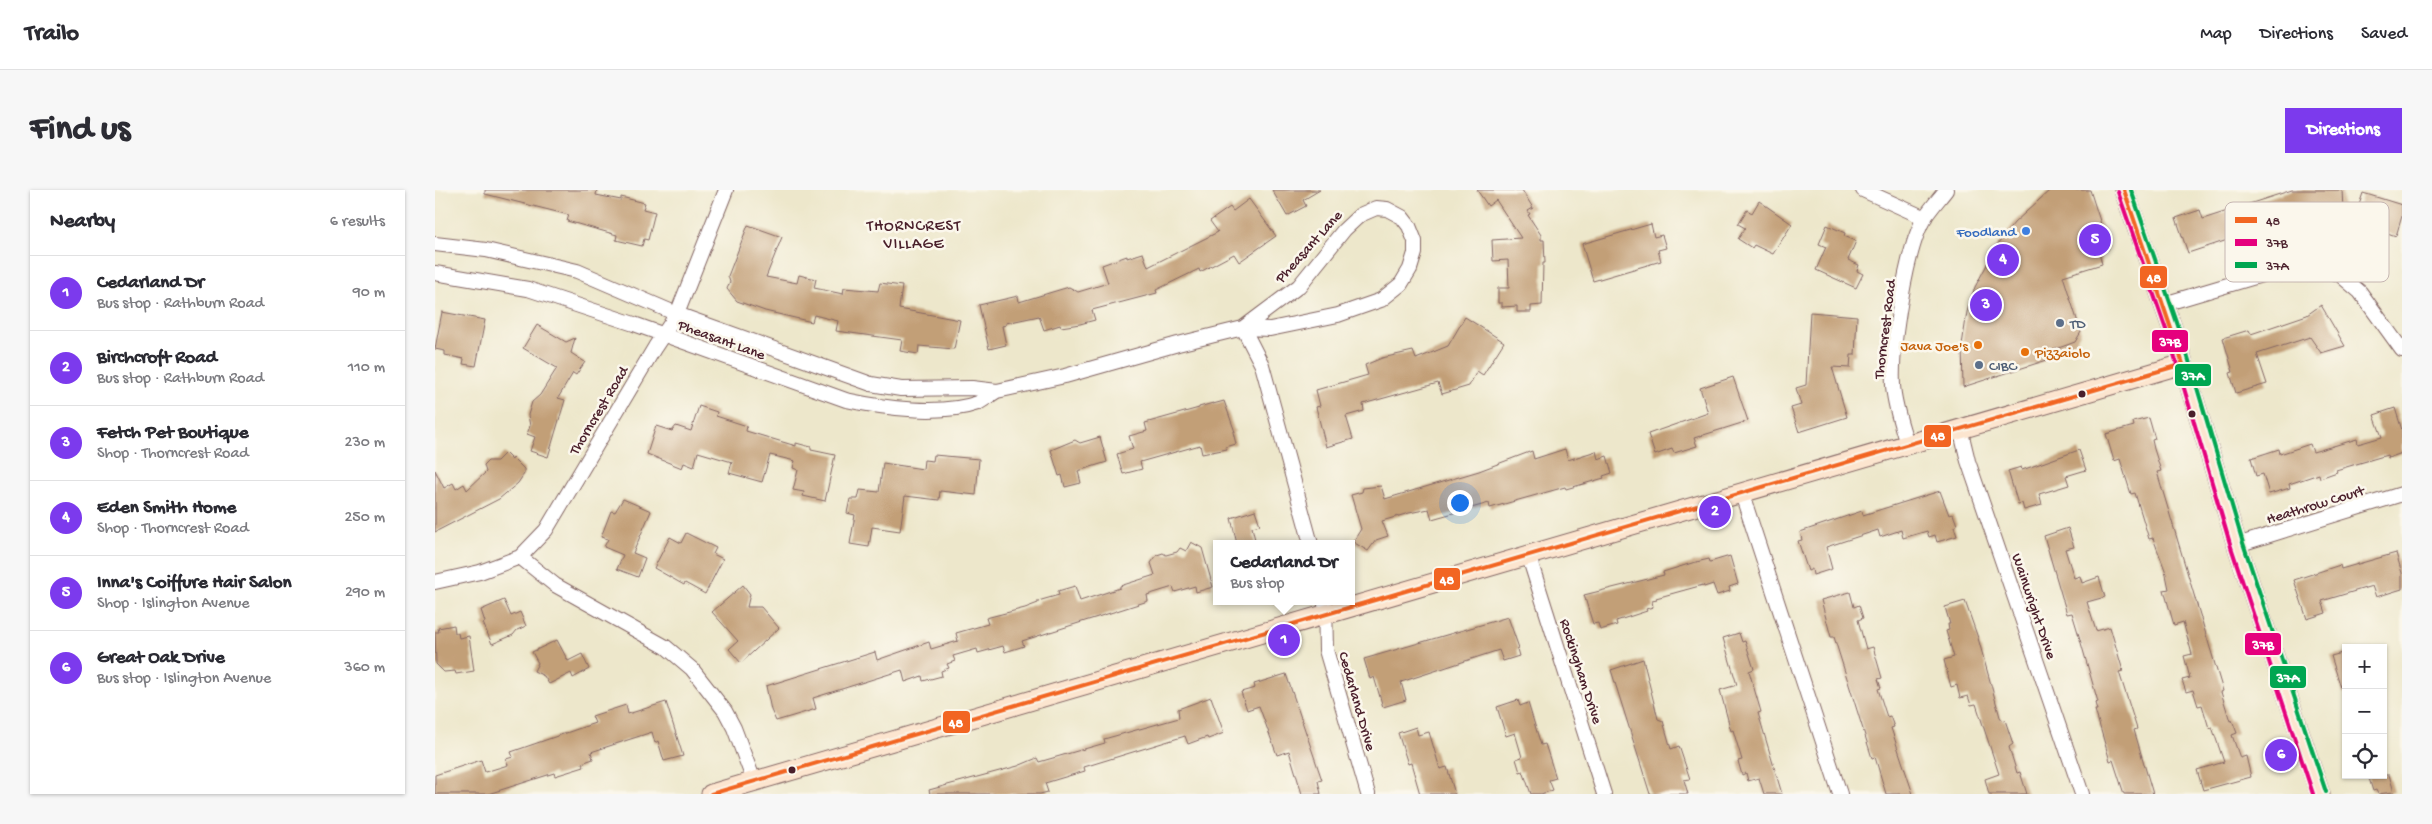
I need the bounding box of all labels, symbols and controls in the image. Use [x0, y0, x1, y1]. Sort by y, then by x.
text: Trailo [25, 20, 79, 49]
text: Map [2200, 24, 2232, 45]
text: Directions [2260, 24, 2333, 45]
text: Saved [2361, 24, 2407, 45]
button: Directions [2285, 108, 2402, 153]
text: Find us [30, 110, 130, 151]
legend [2225, 202, 2389, 282]
street label: Pheasant Lane [1271, 207, 1347, 288]
text: Nearby [50, 210, 115, 235]
text: 6 results [330, 213, 385, 232]
text: 48 [2266, 214, 2281, 231]
district label: THORNCREST VILLAGE [866, 218, 961, 255]
pin: 5 [2079, 221, 2111, 259]
place label: Foodland [1955, 224, 2017, 242]
marker: Foodland [2020, 225, 2032, 237]
text: 37B [2265, 236, 2289, 253]
pin: 4 [1987, 241, 2019, 279]
text: 37A [2265, 259, 2290, 276]
line badge: 48 [2139, 265, 2168, 289]
text: 48 [2146, 271, 2161, 288]
text: Cedarland Dr [97, 272, 204, 295]
street label: Thorncrest Road [1871, 277, 1901, 381]
text: 1 [63, 284, 69, 303]
text: 90 m [353, 284, 385, 303]
pin: 3 [1970, 286, 2002, 324]
text: Bus stop · Rathburn Road [97, 295, 264, 314]
street label: Pheasant Lane [674, 316, 768, 365]
place label: TD [2069, 316, 2086, 334]
marker: TD [2054, 317, 2066, 329]
line badge: 37B [2151, 329, 2189, 353]
text: 37B [2158, 335, 2182, 352]
place label: Java Joe's [1900, 338, 1968, 356]
marker: Java Joe's [1972, 339, 1984, 351]
place label: Pizzaiolo [2034, 345, 2090, 363]
marker: Pizzaiolo [2019, 346, 2031, 358]
text: Birchcroft Road [97, 347, 217, 370]
place label: CIBC [1989, 358, 2017, 376]
text: 2 [62, 359, 70, 378]
text: 110 m [348, 359, 385, 378]
marker: CIBC [1973, 359, 1985, 371]
street label: Thorncrest Road [566, 362, 634, 459]
line badge: 37A [2174, 363, 2212, 387]
text: 37A [2181, 369, 2206, 386]
text: Bus stop · Rathburn Road [97, 370, 264, 389]
unlabelled marker [2077, 389, 2087, 399]
unlabelled marker [2187, 409, 2197, 419]
text: Fetch Pet Boutique [97, 422, 248, 445]
line badge: 48 [1923, 424, 1952, 448]
text: 48 [1930, 429, 1945, 446]
text: 3 [62, 434, 70, 453]
text: 230 m [345, 434, 385, 453]
text: Shop · Thorncrest Road [97, 445, 249, 464]
street label: Heathrow Court [2264, 482, 2369, 529]
your location [1447, 490, 1473, 516]
pin: 2 [1699, 493, 1731, 531]
text: Eden Smith Home [97, 497, 236, 520]
text: 4 [62, 509, 70, 528]
text: 250 m [345, 509, 385, 528]
text: Shop · Thorncrest Road [97, 520, 249, 539]
popup [1213, 540, 1355, 605]
street label: Wainwright Drive [2007, 551, 2060, 662]
text: Cedarland Dr [1230, 552, 1338, 575]
line badge: 48 [1433, 567, 1461, 591]
text: Inna's Coiffure Hair Salon [97, 572, 292, 595]
text: 48 [1439, 573, 1454, 590]
text: Bus stop [1230, 575, 1284, 594]
text: 5 [62, 584, 70, 603]
text: 290 m [345, 584, 385, 603]
text: Shop · Islington Avenue [97, 595, 250, 614]
street label: Rockingham Drive [1555, 617, 1606, 727]
pin: 1 [1268, 621, 1300, 659]
line badge: 37B [2244, 632, 2282, 656]
text: 37B [2251, 638, 2275, 655]
map controls [2342, 644, 2387, 779]
button: + [2342, 644, 2387, 689]
text: Great Oak Drive [97, 647, 225, 670]
street label: Cedarland Drive [1333, 650, 1379, 753]
text: 6 [62, 659, 70, 678]
text: 360 m [344, 659, 385, 678]
line badge: 37A [2269, 665, 2307, 689]
text: Bus stop · Islington Avenue [97, 670, 271, 689]
text: 37A [2276, 671, 2301, 688]
button: − [2342, 689, 2387, 734]
line badge: 48 [942, 710, 971, 734]
text: 48 [948, 716, 963, 733]
button: locate [2342, 734, 2387, 779]
pin: 6 [2265, 736, 2297, 774]
unlabelled marker [787, 765, 797, 775]

